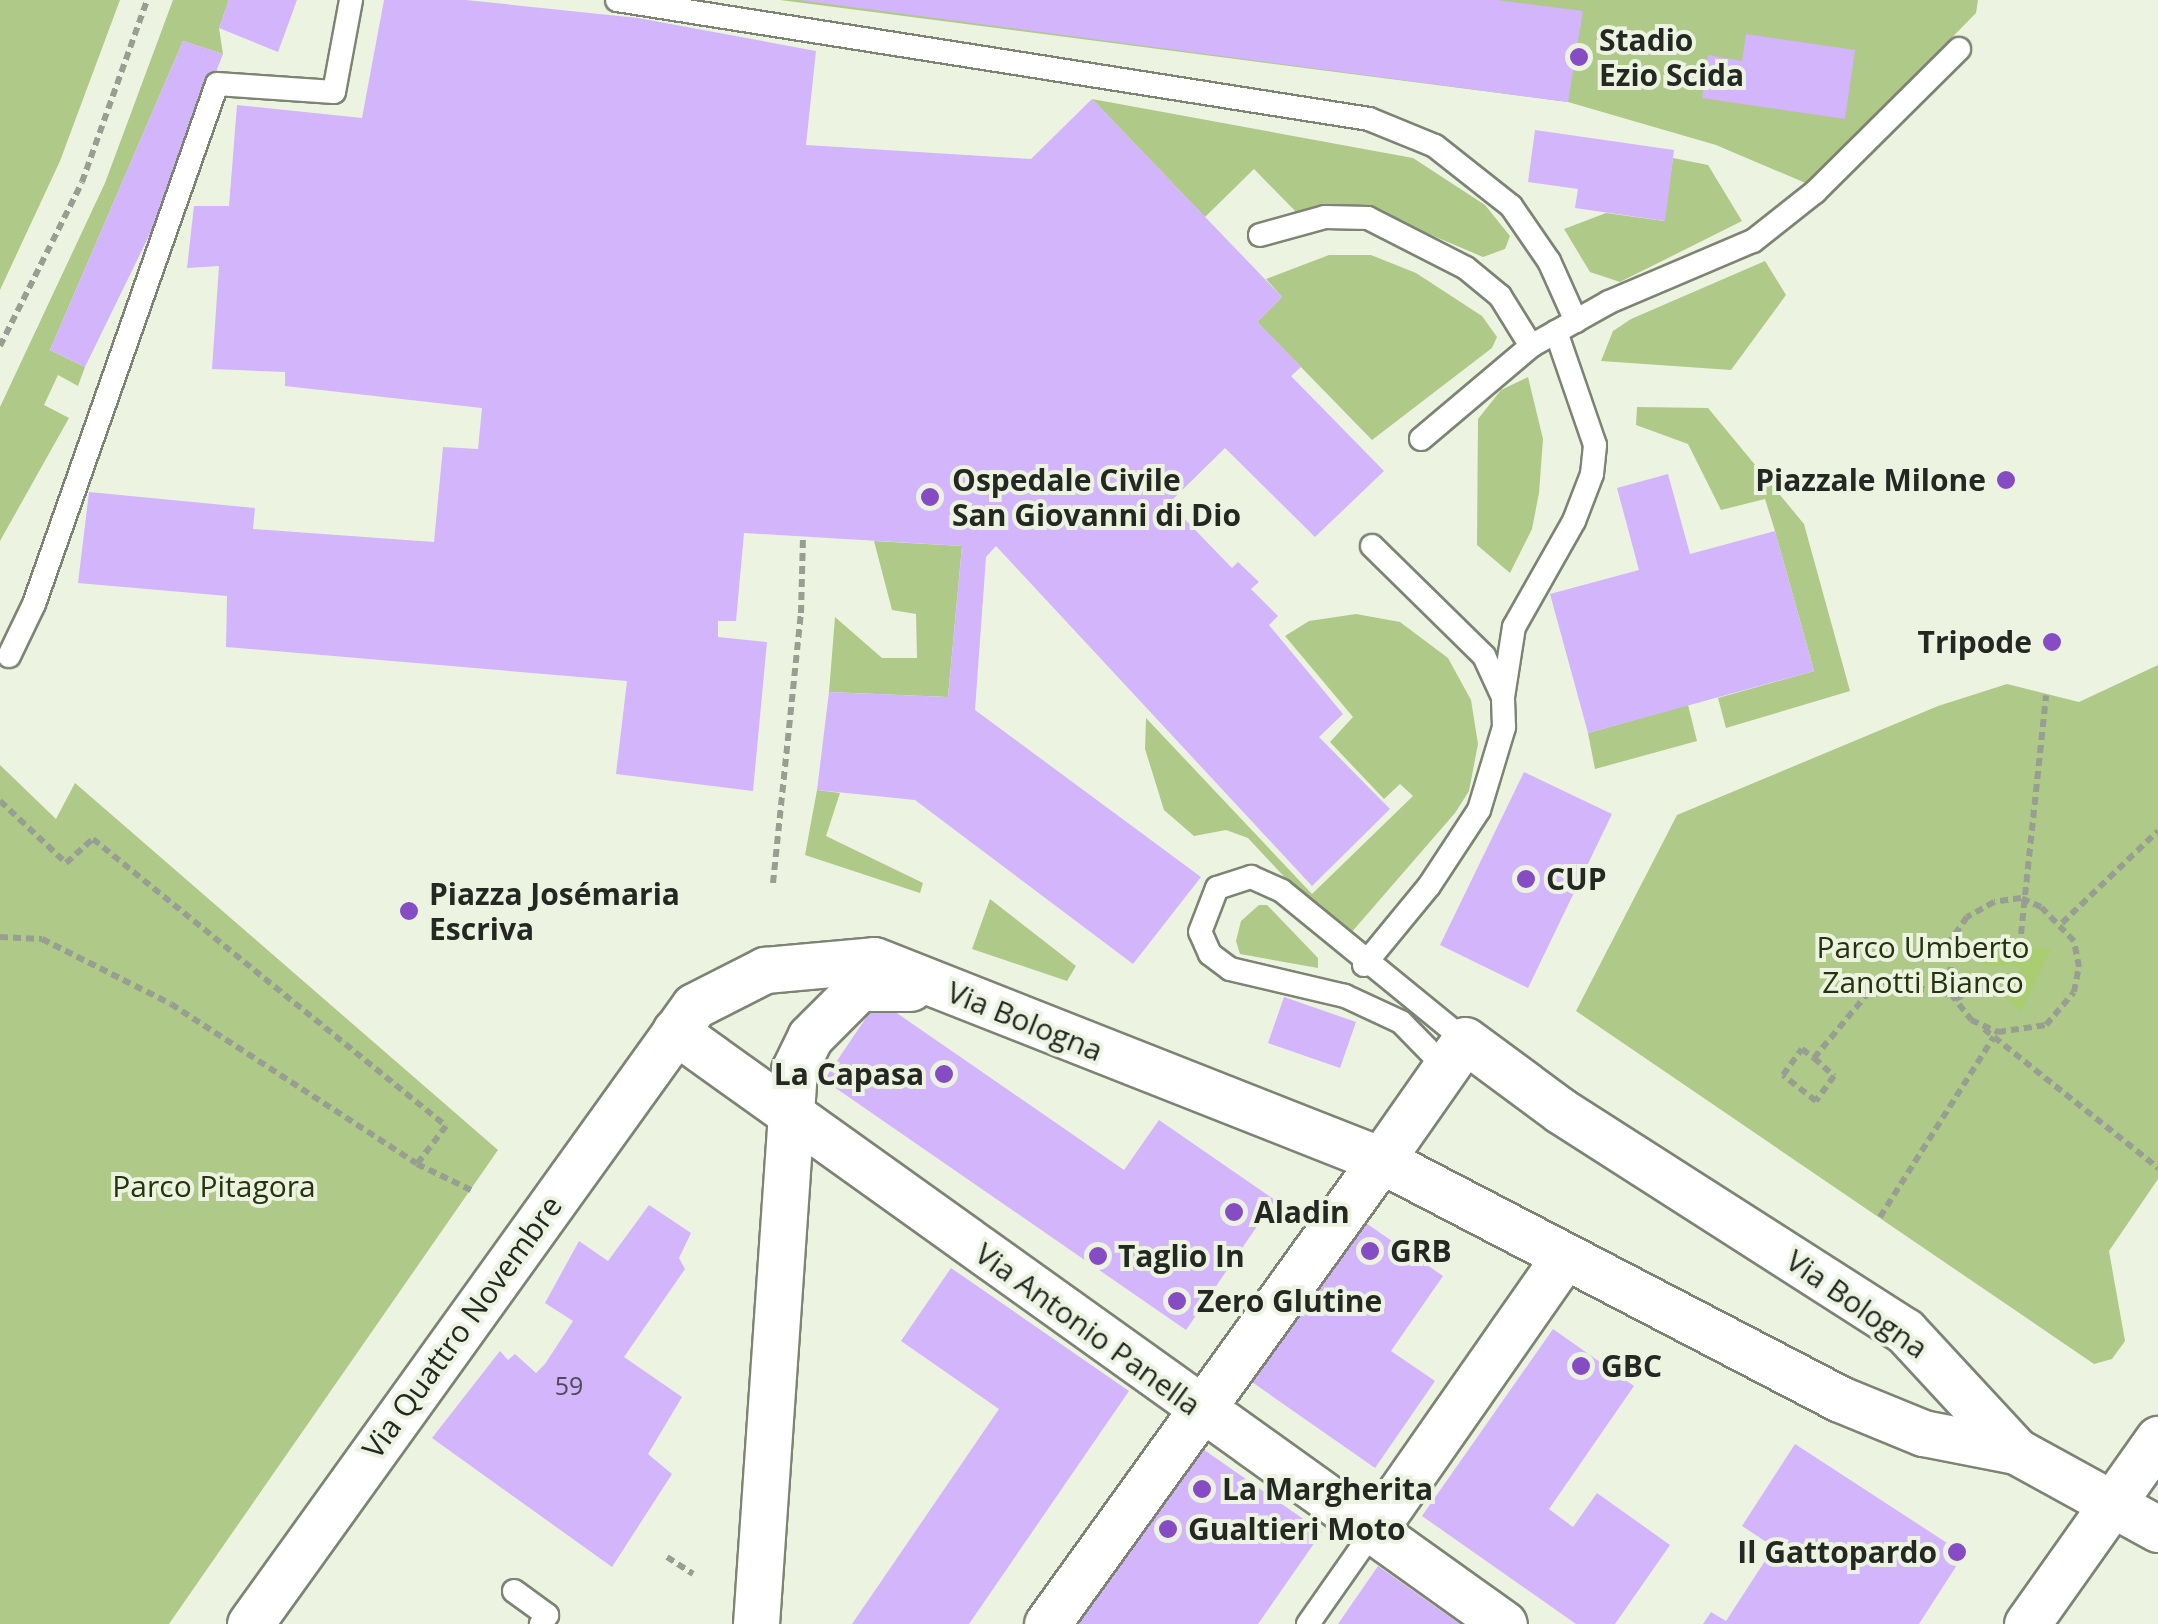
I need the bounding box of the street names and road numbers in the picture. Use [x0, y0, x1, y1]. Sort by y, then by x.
street label: Via Bologna [942, 974, 1108, 1068]
street label: Via Quattro Novembre [355, 1189, 569, 1465]
street label: Via Antonio Panella [968, 1235, 1208, 1423]
street label: Via Bologna [1779, 1242, 1935, 1366]

